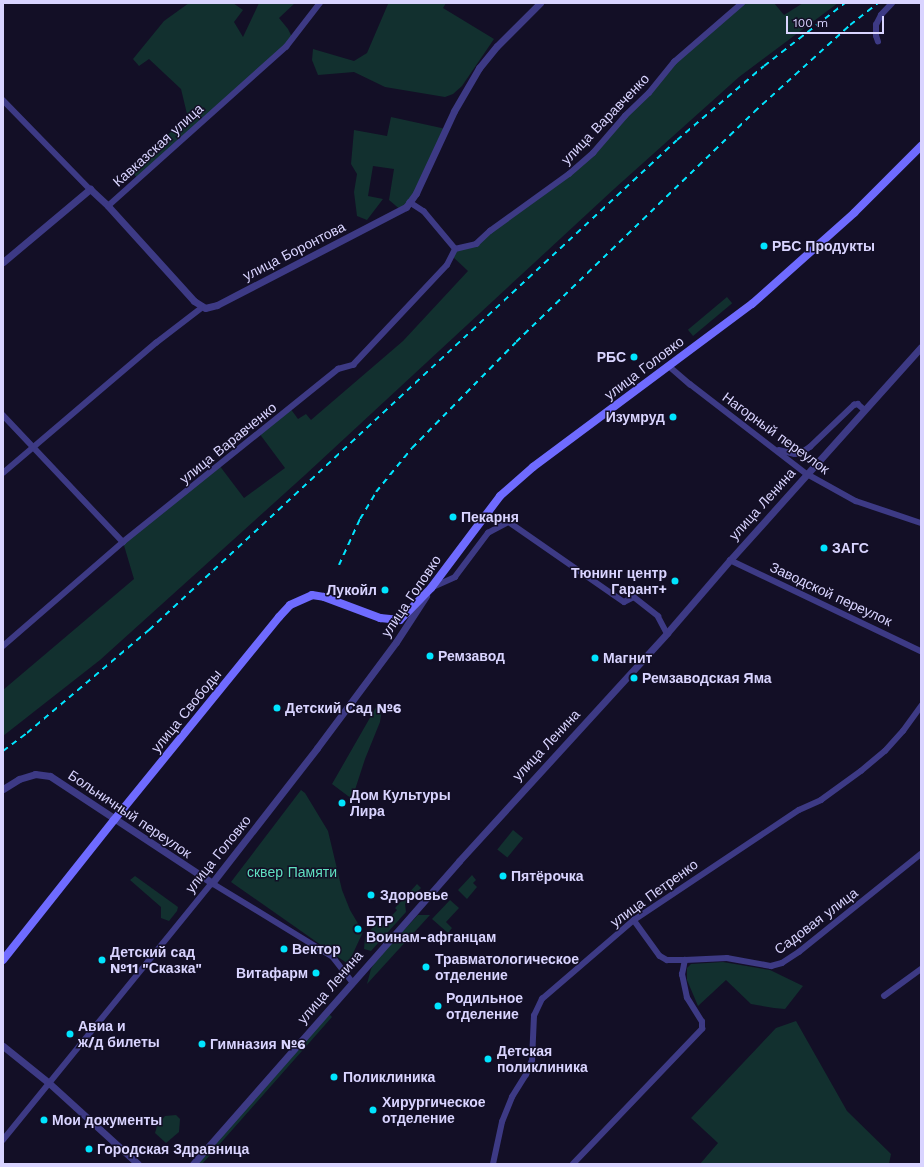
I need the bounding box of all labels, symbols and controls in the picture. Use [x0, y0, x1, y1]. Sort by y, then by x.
scale bar [788, 8, 886, 34]
text: 100 m [793, 16, 828, 30]
street label: улица Варавченко [557, 70, 653, 168]
street label: Кавказская улица [109, 100, 207, 190]
street label: улица Боронтова [240, 218, 348, 284]
place label: РБС Продукты [772, 238, 875, 254]
marker: РБС Продукты [759, 241, 769, 251]
street label: улица Головко [601, 333, 687, 403]
place label: РБС [597, 349, 626, 365]
marker: РБС [629, 352, 639, 362]
street label: Нагорный переулок [719, 388, 833, 478]
street label: улица Варавченко [176, 399, 280, 487]
place label: Изумруд [606, 409, 665, 425]
marker: Изумруд [668, 412, 678, 422]
street label: улица Ленина [725, 464, 799, 544]
place label: Пекарня [461, 509, 519, 525]
marker: Пекарня [448, 512, 458, 522]
place label: ЗАГС [832, 540, 869, 556]
marker: ЗАГС [819, 543, 829, 553]
street label: улица Головко [377, 552, 445, 640]
street label: Заводской переулок [767, 558, 895, 630]
place label: Тюнинг центр Гарант+ [571, 565, 667, 598]
marker: Тюнинг центр Гарант+ [670, 576, 680, 586]
place label: Лукойл [327, 582, 377, 598]
marker: Лукойл [380, 585, 390, 595]
place label: Ремзавод [438, 648, 505, 664]
place label: Магнит [603, 650, 652, 666]
marker: Ремзавод [425, 651, 435, 661]
marker: Магнит [590, 653, 600, 663]
street label: улица Свободы [147, 666, 225, 756]
place label: Ремзаводская Яма [642, 670, 772, 686]
marker: Ремзаводская Яма [629, 673, 639, 683]
place label: Детский Сад №6 [285, 700, 401, 716]
marker: Детский Сад №6 [272, 703, 282, 713]
street label: улица Ленина [509, 706, 583, 784]
street label: Больничный переулок [65, 766, 195, 862]
place label: Дом Культуры Лира [350, 787, 451, 820]
marker: Дом Культуры Лира [337, 798, 347, 808]
street label: улица Головко [182, 812, 254, 896]
street label: улица Петренко [607, 856, 701, 930]
park label: сквер Памяти [247, 864, 337, 880]
place label: Пятёрочка [511, 868, 584, 884]
marker: Пятёрочка [498, 871, 508, 881]
street label: Садовая улица [771, 884, 861, 958]
place label: Здоровье [380, 887, 448, 903]
marker: Здоровье [365, 889, 377, 901]
place label: БТР Воинам-афганцам [366, 913, 496, 946]
marker: БТР Воинам-афганцам [353, 924, 363, 934]
place label: Вектор [292, 941, 341, 957]
place label: Детский сад №11 "Сказка" [110, 944, 202, 976]
marker: Вектор [279, 944, 289, 954]
street label: улица Ленина [294, 947, 366, 1027]
place label: Травматологическое отделение [435, 951, 579, 984]
marker: Детский сад №11 "Сказка" [97, 955, 107, 965]
marker: Травматологическое отделение [420, 961, 432, 973]
place label: Витафарм [236, 965, 308, 981]
marker: Витафарм [311, 968, 321, 978]
place label: Родильное отделение [446, 990, 523, 1022]
marker: Родильное отделение [433, 1001, 443, 1011]
place label: Авиа и ж/д билеты [78, 1018, 160, 1050]
marker: Авиа и ж/д билеты [65, 1029, 75, 1039]
place label: Гимназия №6 [210, 1036, 306, 1052]
marker: Гимназия №6 [197, 1039, 207, 1049]
place label: Детская поликлиника [497, 1043, 588, 1076]
marker: Детская поликлиника [482, 1053, 494, 1065]
place label: Поликлиника [343, 1069, 435, 1085]
marker: Поликлиника [328, 1071, 340, 1083]
place label: Хирургическое отделение [382, 1094, 486, 1126]
marker: Хирургическое отделение [367, 1104, 379, 1116]
place label: Мои документы [52, 1112, 162, 1128]
marker: Мои документы [39, 1115, 49, 1125]
place label: Городская Здравница [97, 1141, 249, 1157]
marker: Городская Здравница [84, 1144, 94, 1154]

